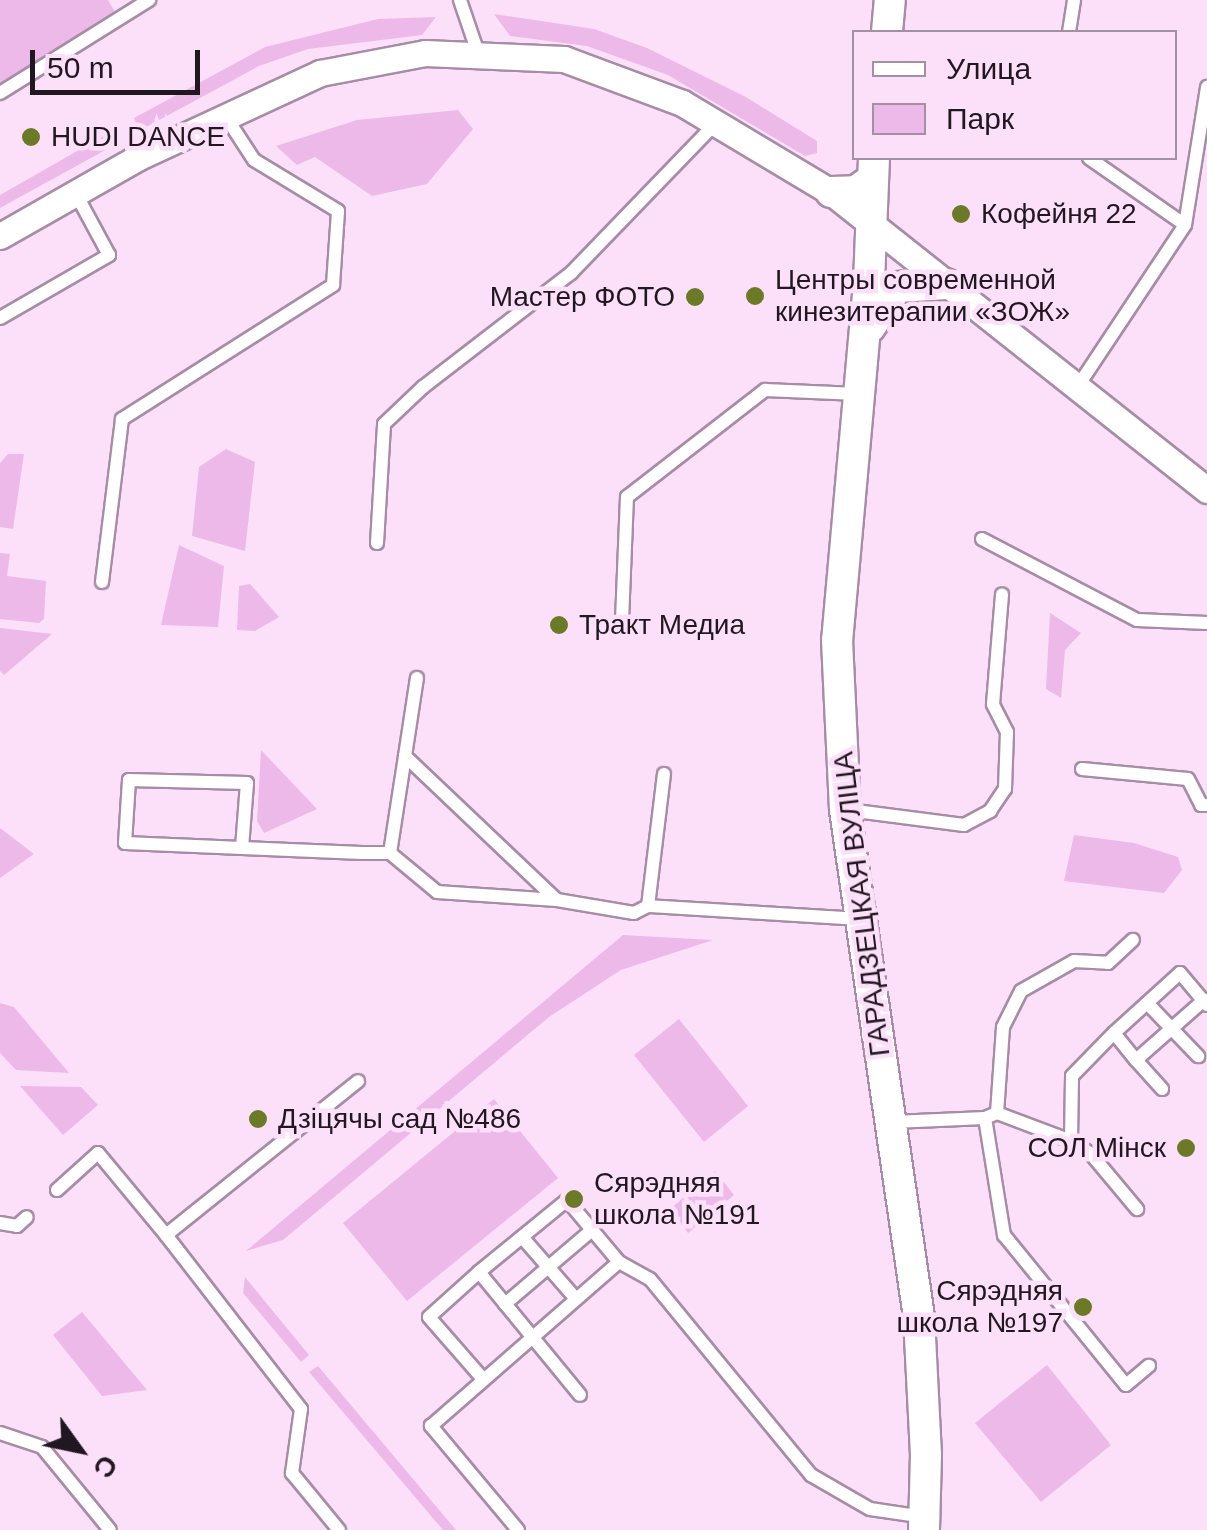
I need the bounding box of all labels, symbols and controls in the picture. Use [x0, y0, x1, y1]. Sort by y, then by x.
scale bar [35, 30, 205, 92]
legend [852, 30, 1177, 160]
text: 50 m [47, 51, 114, 84]
text: Улица [946, 52, 1031, 85]
text: Парк [946, 102, 1014, 135]
place label: HUDI DANCE [51, 120, 225, 154]
marker: HUDI DANCE [20, 126, 42, 148]
place label: Кофейня 22 [981, 197, 1137, 231]
marker: Кофейня 22 [950, 203, 972, 225]
place label: Центры современной кинезитерапии «ЗОЖ» [775, 263, 1070, 329]
place label: Мастер ФОТО [490, 280, 675, 314]
marker: Центры современной кинезитерапии «ЗОЖ» [744, 285, 766, 307]
marker: Мастер ФОТО [684, 286, 706, 308]
place label: Тракт Медиа [579, 608, 745, 642]
marker: Тракт Медиа [548, 614, 570, 636]
street label: ГАРАДЗЕЦКАЯ ВУЛІЦА [827, 750, 897, 1058]
place label: Дзіцячы сад №486 [278, 1102, 521, 1136]
marker: Дзіцячы сад №486 [247, 1108, 269, 1130]
place label: СОЛ Мінск [1028, 1131, 1166, 1165]
marker: СОЛ Мінск [1175, 1137, 1197, 1159]
place label: Сярэдняя школа №191 [594, 1166, 760, 1232]
marker: Сярэдняя школа №191 [563, 1188, 585, 1210]
place label: Сярэдняя школа №197 [897, 1274, 1063, 1340]
marker: Сярэдняя школа №197 [1072, 1296, 1094, 1318]
north arrow [30, 1400, 130, 1500]
text: С [87, 1450, 124, 1484]

